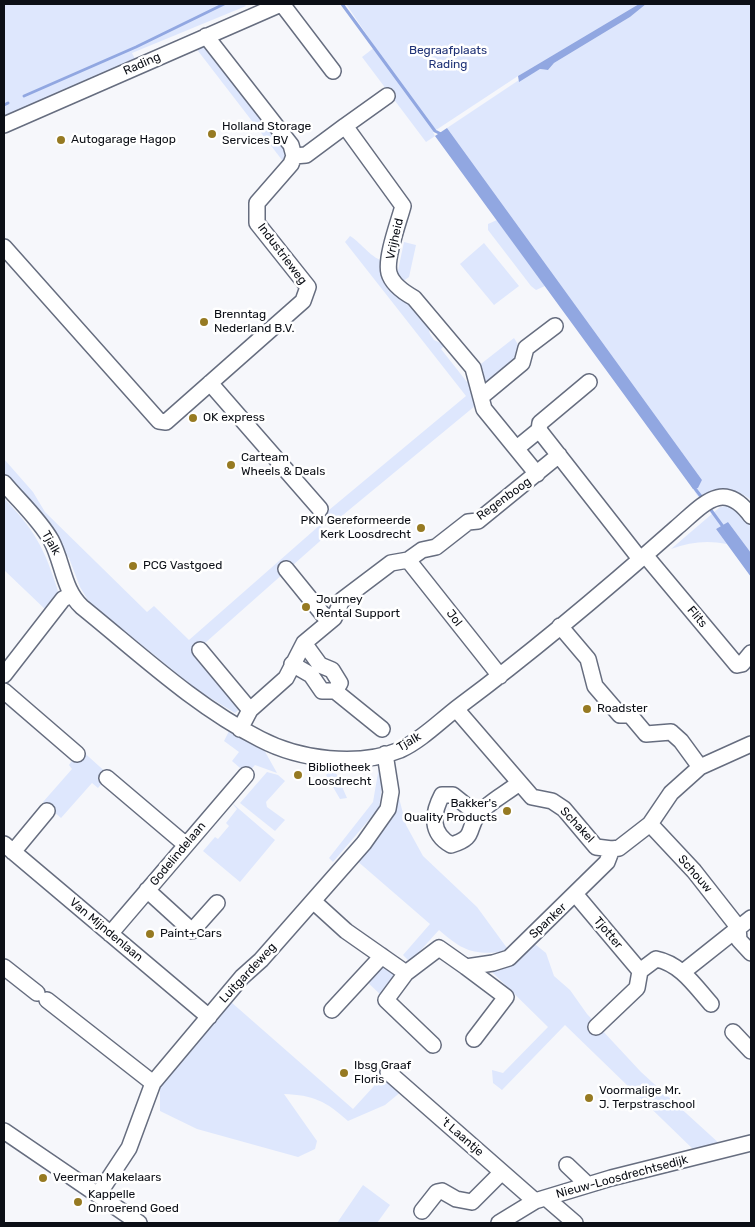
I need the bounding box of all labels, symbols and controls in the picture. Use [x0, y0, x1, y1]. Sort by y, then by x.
park label: Begraafplaats Rading [409, 44, 487, 72]
street label: Rading [121, 49, 163, 79]
place label: Holland Storage Services BV [222, 120, 311, 148]
marker: Holland Storage Services BV [206, 128, 218, 140]
place label: Autogarage Hagop [71, 133, 176, 147]
marker: Autogarage Hagop [55, 134, 67, 146]
street label: Vrijheid [383, 217, 407, 261]
street label: Industrieweg [254, 220, 310, 288]
place label: Brenntag Nederland B.V. [214, 308, 295, 336]
marker: Brenntag Nederland B.V. [198, 316, 210, 328]
place label: OK express [203, 411, 265, 425]
marker: OK express [187, 412, 199, 424]
place label: Carteam Wheels & Deals [241, 451, 325, 479]
marker: Carteam Wheels & Deals [225, 459, 237, 471]
street label: Regenboog [474, 474, 534, 524]
place label: PKN Gereformeerde Kerk Loosdrecht [300, 514, 411, 542]
marker: PKN Gereformeerde Kerk Loosdrecht [415, 522, 427, 534]
street label: Tjalk [38, 528, 64, 558]
place label: PCG Vastgoed [143, 559, 222, 573]
marker: PCG Vastgoed [127, 560, 139, 572]
place label: Journey Rental Support [316, 593, 400, 621]
marker: Journey Rental Support [300, 601, 312, 613]
street label: Flits [684, 603, 710, 631]
street label: Jol [443, 607, 465, 629]
place label: Roadster [597, 702, 648, 716]
marker: Roadster [581, 703, 593, 715]
street label: Tjalk [394, 729, 424, 755]
place label: Bibliotheek Loosdrecht [308, 761, 371, 789]
marker: Bibliotheek Loosdrecht [292, 769, 304, 781]
place label: Bakker's Quality Products [404, 797, 497, 825]
street label: Schakel [557, 804, 597, 846]
marker: Bakker's Quality Products [501, 805, 513, 817]
street label: Godelindelaan [147, 819, 209, 889]
street label: Schouw [675, 852, 715, 896]
street label: Van Mijndenlaan [66, 895, 146, 965]
street label: Spanker [526, 900, 570, 942]
street label: Tjotter [590, 914, 626, 952]
place label: Paint+Cars [160, 927, 222, 941]
marker: Paint+Cars [144, 928, 156, 940]
street label: Luitgardeweg [217, 940, 279, 1006]
place label: Ibsg Graaf Floris [354, 1059, 411, 1087]
marker: Ibsg Graaf Floris [338, 1067, 350, 1079]
place label: Voormalige Mr. J. Terpstraschool [599, 1084, 695, 1112]
marker: Voormalige Mr. J. Terpstraschool [583, 1092, 595, 1104]
street label: 't Laantje [438, 1115, 486, 1159]
street label: Nieuw-Loosdrechtsedijk [555, 1152, 689, 1202]
place label: Veerman Makelaars [53, 1171, 161, 1185]
marker: Veerman Makelaars [37, 1172, 49, 1184]
place label: Kappelle Onroerend Goed [88, 1188, 179, 1216]
marker: Kappelle Onroerend Goed [72, 1196, 84, 1208]

